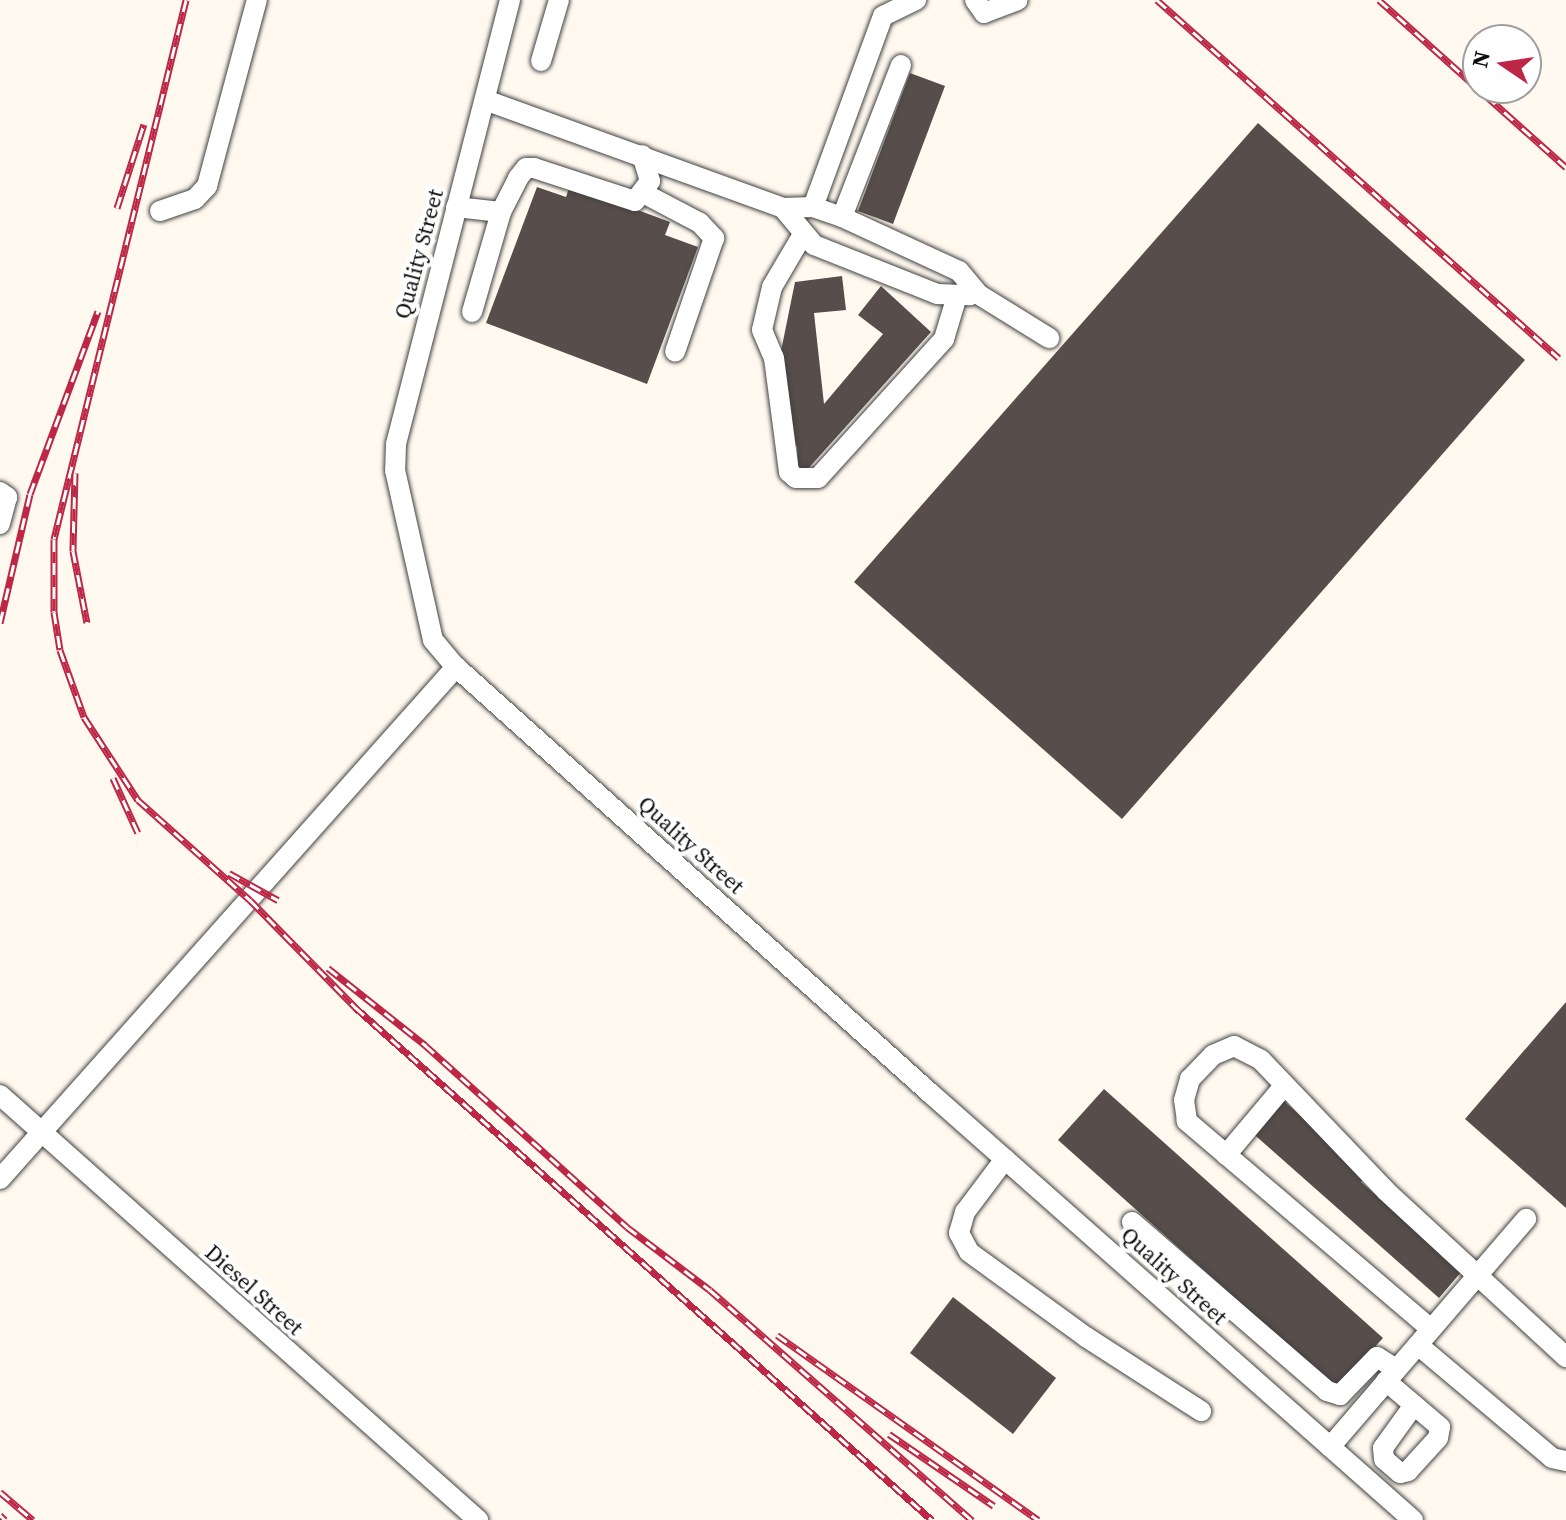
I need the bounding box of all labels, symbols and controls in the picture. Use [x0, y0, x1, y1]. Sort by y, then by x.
north arrow [1462, 24, 1542, 104]
text: N [1464, 48, 1497, 70]
street label: Quality Street [389, 186, 449, 322]
street label: Quality Street [633, 791, 749, 899]
street label: Quality Street [1116, 1222, 1232, 1330]
street label: Diesel Street [200, 1239, 308, 1341]

